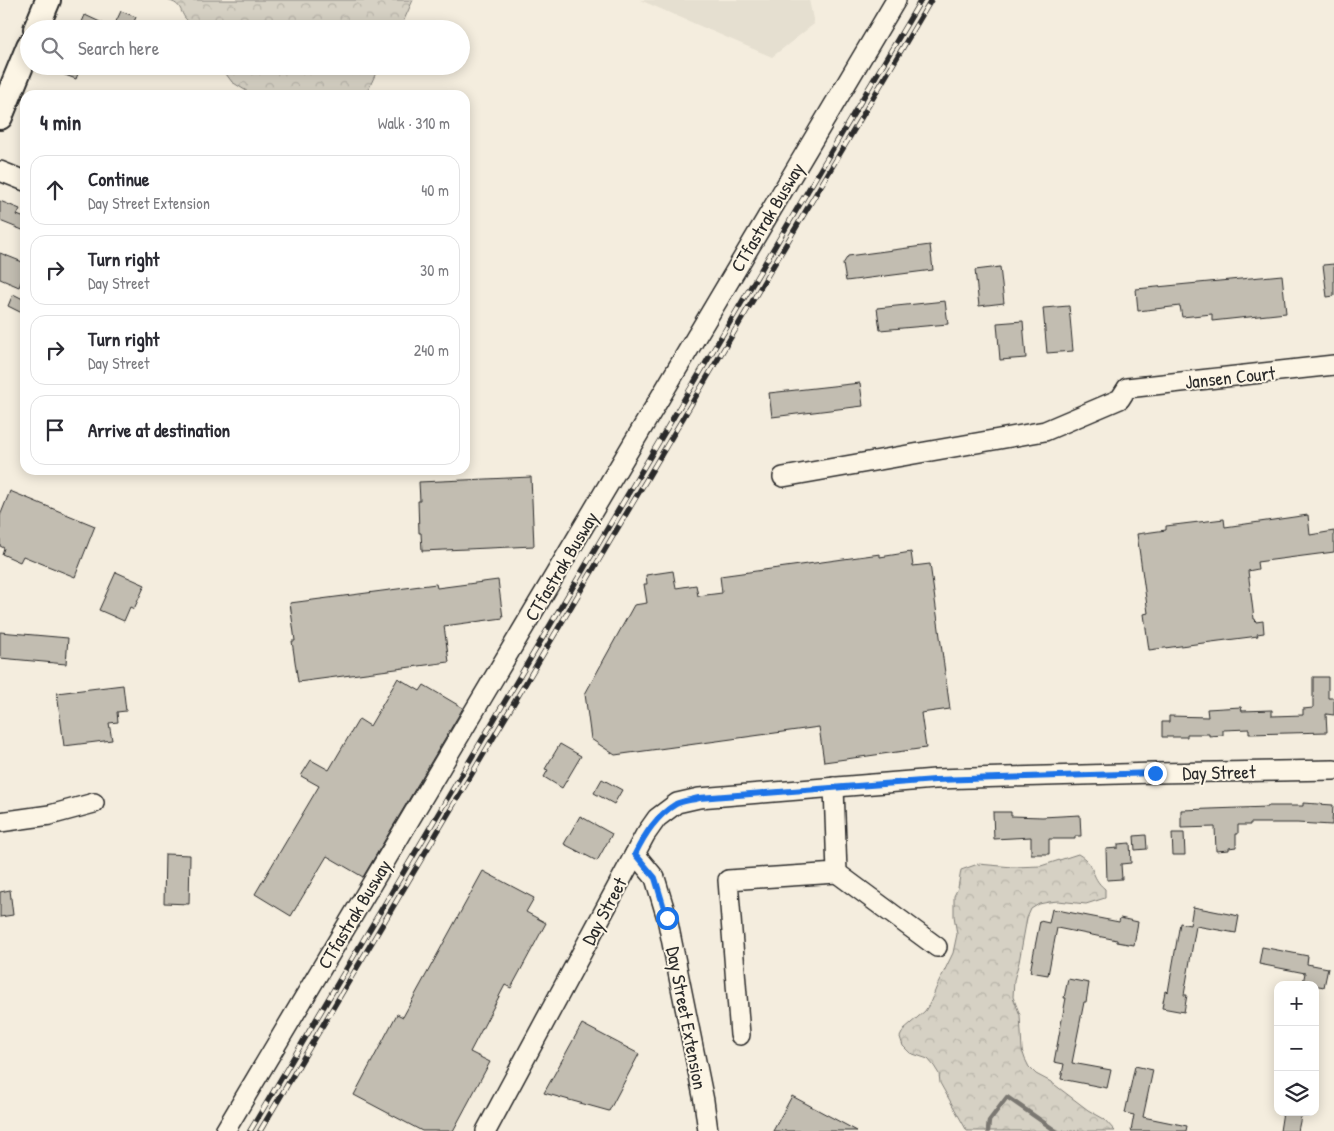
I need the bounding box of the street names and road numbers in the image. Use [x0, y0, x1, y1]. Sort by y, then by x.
street label: CTfastrak Busway [724, 157, 810, 277]
street label: Jansen Court [1184, 359, 1277, 395]
street label: CTfastrak Busway [518, 506, 604, 626]
street label: Day Street [1182, 758, 1256, 786]
street label: CTfastrak Busway [311, 854, 397, 974]
street label: Day Street [575, 872, 633, 949]
street label: Day Street Extension [660, 944, 714, 1092]

